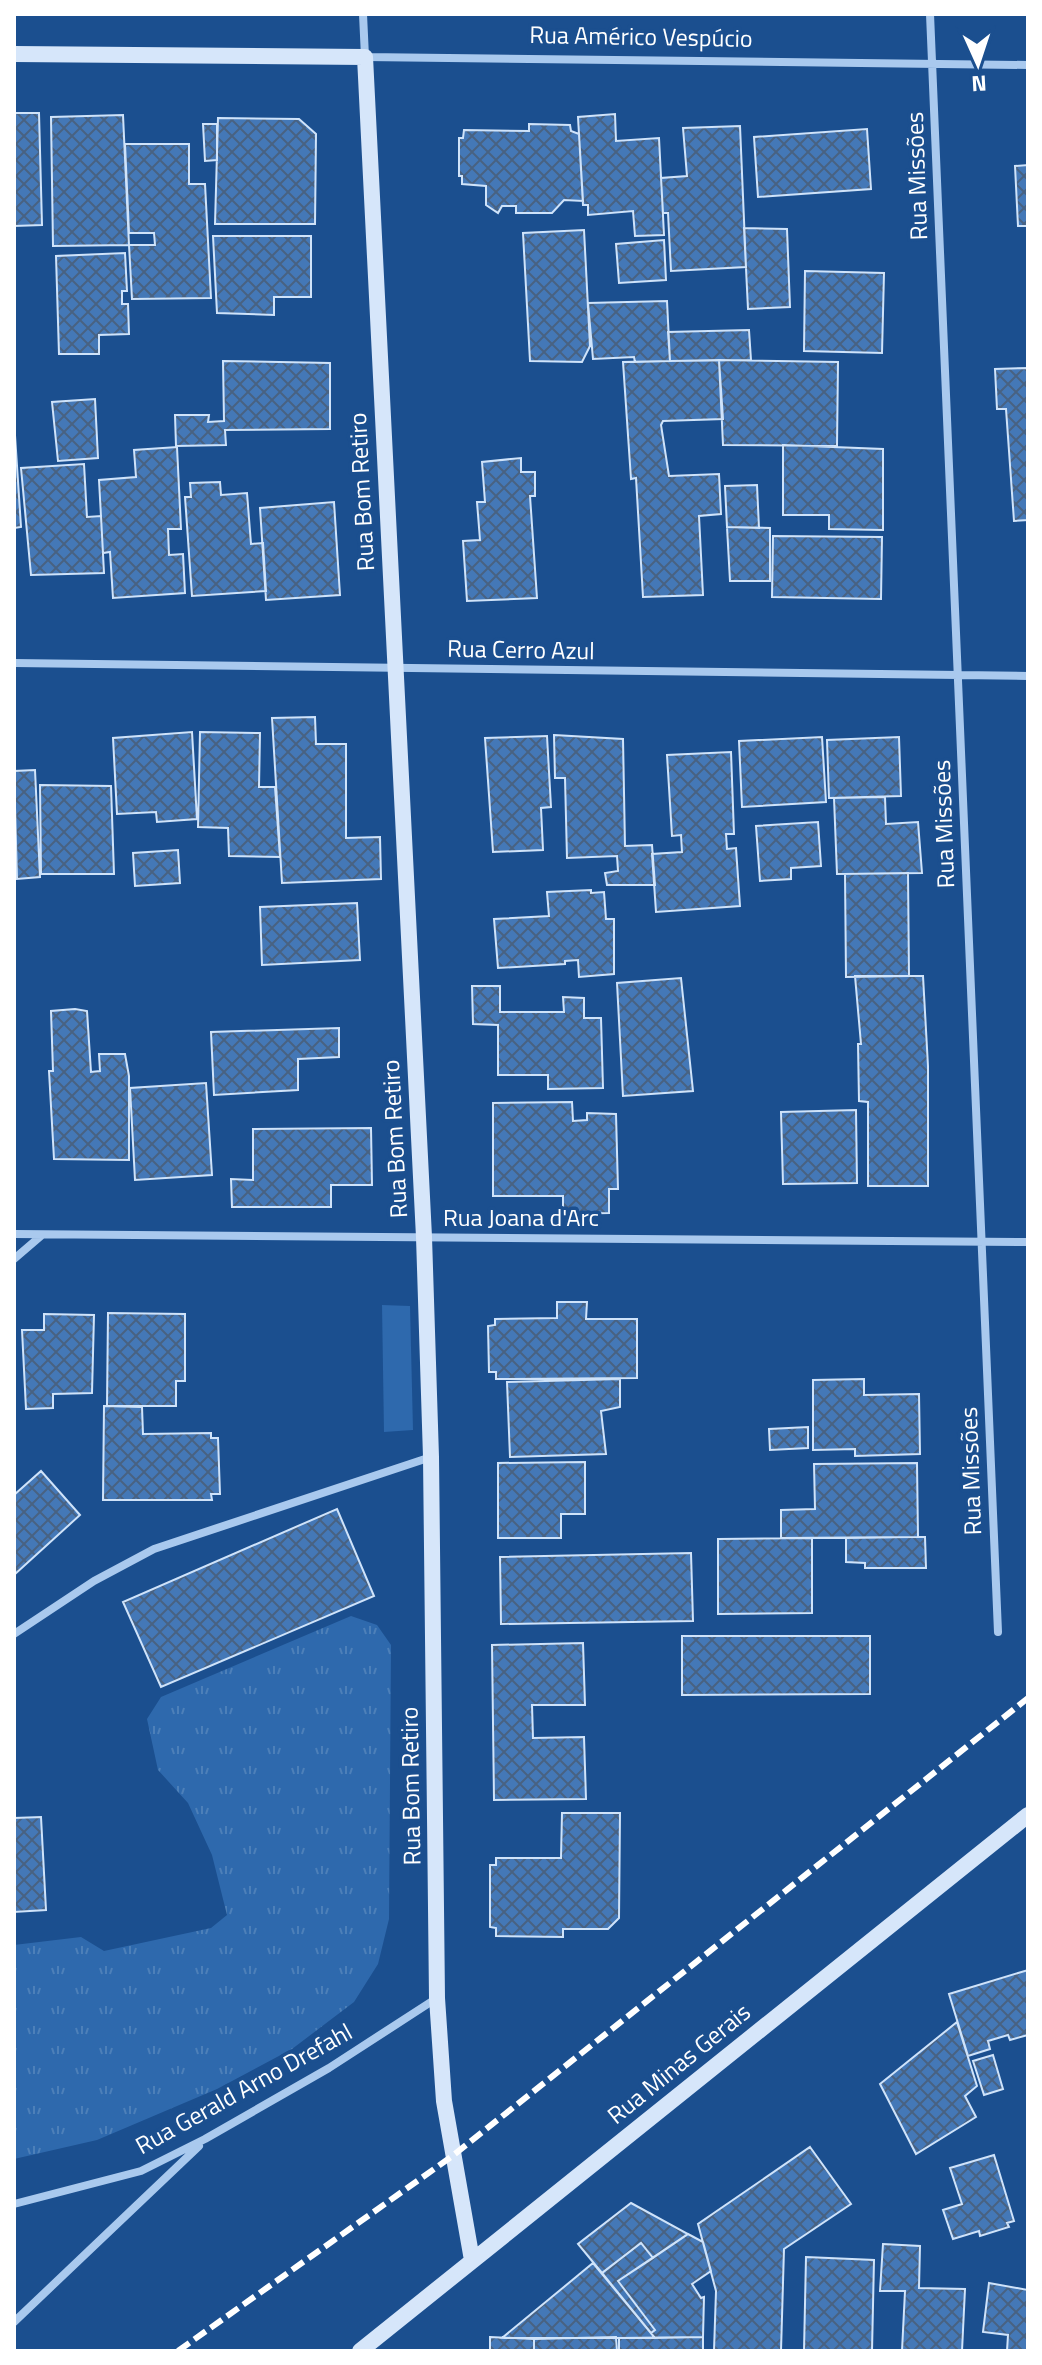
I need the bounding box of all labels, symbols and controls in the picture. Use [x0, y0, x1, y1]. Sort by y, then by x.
street label: Rua Américo Vespúcio [529, 16, 753, 56]
north arrow [938, 24, 1018, 104]
text: N [971, 67, 988, 101]
street label: Rua Missões [896, 111, 936, 241]
street label: Rua Bom Retiro [339, 412, 383, 572]
street label: Rua Cerro Azul [447, 630, 595, 668]
street label: Rua Missões [923, 759, 963, 889]
street label: Rua Bom Retiro [372, 1059, 416, 1219]
street label: Rua Joana d'Arc [443, 1199, 599, 1235]
street label: Rua Missões [950, 1406, 990, 1536]
street label: Rua Bom Retiro [391, 1706, 429, 1866]
street label: Rua Minas Gerais [599, 1994, 758, 2132]
street label: Rua Gerald Arno Drefahl [129, 2013, 359, 2163]

